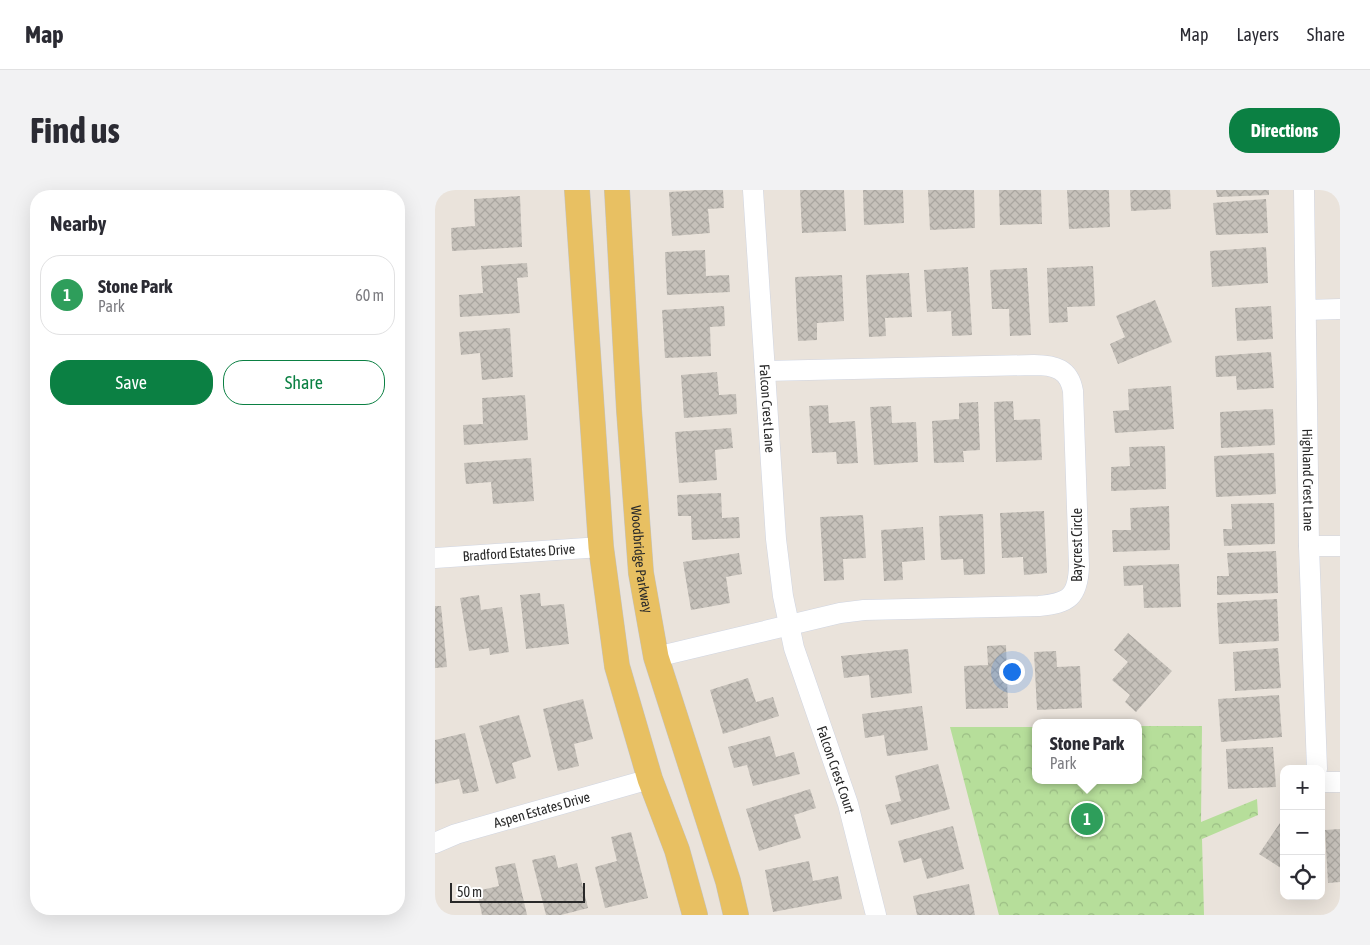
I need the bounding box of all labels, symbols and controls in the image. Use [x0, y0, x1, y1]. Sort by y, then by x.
text: Map [25, 21, 64, 48]
text: Map [1179, 24, 1208, 45]
text: Layers [1236, 24, 1279, 45]
text: Share [1307, 24, 1345, 45]
button: Directions [1229, 108, 1340, 153]
text: Find us [30, 110, 120, 150]
text: Nearby [50, 211, 106, 235]
text: Stone Park [98, 275, 172, 297]
text: 1 [63, 286, 71, 304]
text: 60 m [355, 286, 384, 304]
text: Park [98, 297, 125, 315]
button: Save [50, 360, 213, 405]
button: Share [223, 360, 385, 405]
street label: Falcon Crest Lane [756, 364, 778, 453]
street label: Highland Crest Lane [1299, 429, 1317, 531]
street label: Woodbridge Parkway [628, 505, 656, 614]
street label: Baycrest Circle [1069, 508, 1085, 582]
street label: Bradford Estates Drive [462, 541, 576, 564]
your location [999, 659, 1025, 685]
popup [1032, 719, 1142, 784]
street label: Falcon Crest Court [814, 724, 858, 815]
text: Stone Park [1050, 732, 1124, 754]
text: Park [1050, 754, 1077, 772]
map controls [1280, 765, 1325, 900]
button: + [1280, 765, 1325, 810]
street label: Aspen Estates Drive [492, 788, 592, 831]
pin: 1 [1071, 800, 1103, 838]
button: − [1280, 810, 1325, 855]
button: locate [1280, 855, 1325, 900]
scale bar [450, 880, 585, 903]
text: 50 m [457, 884, 482, 900]

